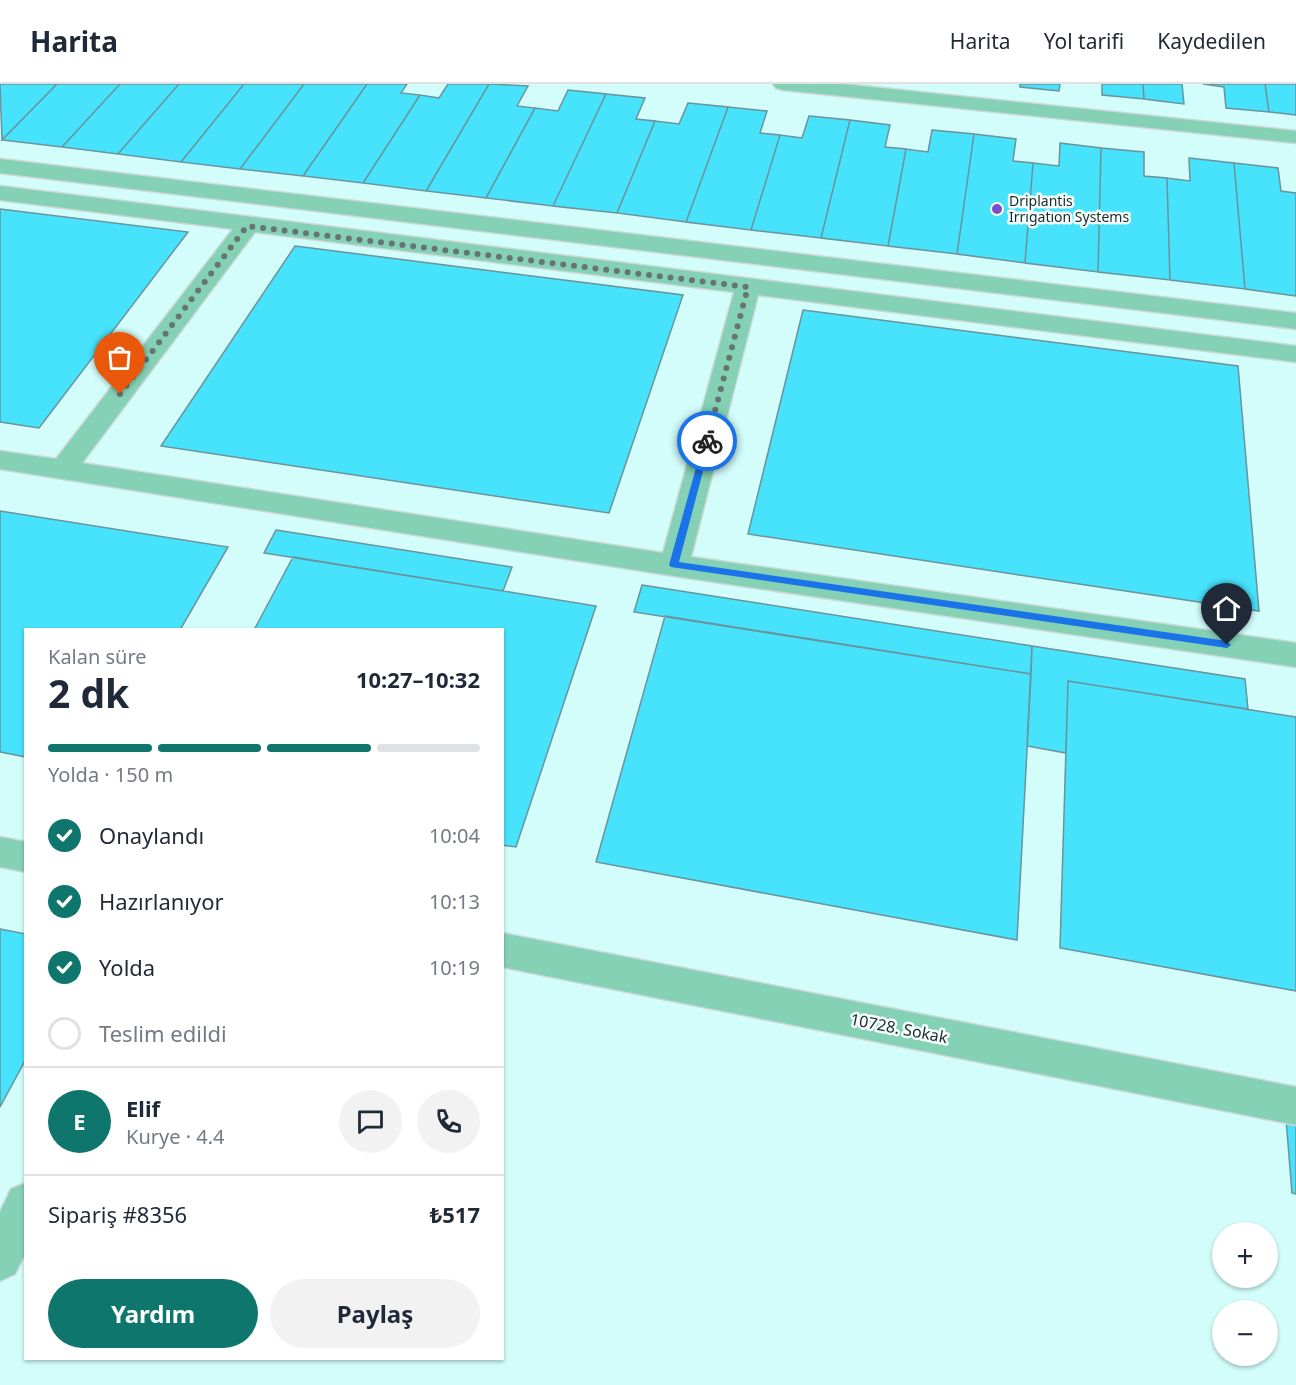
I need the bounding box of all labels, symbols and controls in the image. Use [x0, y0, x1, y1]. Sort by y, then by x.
text: Harita [30, 22, 118, 60]
text: Harita [950, 27, 1011, 55]
text: Yol tarifi [1044, 27, 1124, 55]
text: Kaydedilen [1157, 27, 1266, 55]
place label: Driplantis Irrıgatıon Systems [1009, 191, 1129, 226]
marker: Driplantis Irrıgatıon Systems [990, 202, 1004, 216]
pin [94, 332, 145, 394]
icon: bag [103, 341, 136, 374]
courier [677, 411, 737, 471]
icon: bike [691, 425, 724, 458]
pin [1201, 583, 1252, 645]
icon: home [1210, 592, 1243, 625]
text: Kalan süre [48, 643, 147, 670]
text: 10:27–10:32 [356, 664, 480, 694]
text: 2 dk [48, 666, 129, 719]
text: Yolda · 150 m [48, 761, 173, 788]
icon: check [48, 819, 81, 852]
text: Onaylandı [99, 820, 204, 850]
text: 10:04 [429, 822, 480, 849]
icon: check [48, 885, 81, 918]
text: Hazırlanıyor [99, 886, 224, 916]
text: 10:13 [429, 888, 480, 915]
icon: check [48, 951, 81, 984]
text: Yolda [99, 952, 155, 982]
text: 10:19 [429, 954, 480, 981]
street label: 10728. Sokak [848, 1008, 950, 1048]
text: Teslim edildi [99, 1018, 227, 1048]
button: chat [339, 1090, 402, 1153]
button: phone [417, 1090, 480, 1153]
text: Elif [126, 1093, 160, 1123]
text: E [73, 1106, 86, 1136]
text: Kurye · 4.4 [126, 1123, 224, 1150]
text: Sipariş #8356 [48, 1199, 187, 1229]
text: ₺517 [430, 1199, 480, 1229]
map controls [1212, 1222, 1278, 1366]
button: + [1212, 1222, 1278, 1288]
button: Yardım [48, 1279, 258, 1348]
button: Paylaş [270, 1279, 480, 1348]
button: − [1212, 1300, 1278, 1366]

